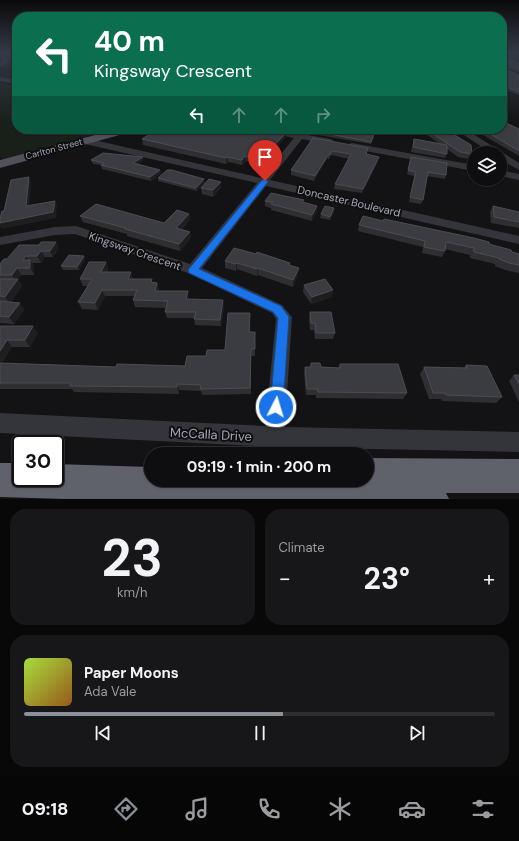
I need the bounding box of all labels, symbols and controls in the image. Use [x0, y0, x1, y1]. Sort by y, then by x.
text: 40 m [94, 23, 165, 60]
icon: left [28, 28, 80, 80]
text: Kingsway Crescent [94, 59, 252, 83]
icon: left [186, 104, 208, 126]
icon: ahead [228, 104, 250, 126]
icon: ahead [270, 104, 292, 126]
icon: right [312, 104, 334, 126]
street label: Carlton Street [24, 136, 84, 162]
pin [248, 140, 282, 181]
icon: arrive [254, 146, 276, 168]
map controls [467, 146, 507, 186]
button: layers [467, 146, 507, 186]
street label: Doncaster Boulevard [296, 182, 402, 220]
street label: Kingsway Crescent [87, 229, 183, 273]
position arrow [255, 386, 297, 428]
street label: McCalla Drive [170, 424, 252, 445]
speed limit sign: 30 [12, 435, 64, 487]
text: 09:19 · 1 min · 200 m [187, 457, 331, 477]
text: 23 [102, 524, 163, 592]
text: Climate [279, 539, 325, 556]
text: 23° [364, 559, 410, 598]
text: − [279, 564, 291, 593]
text: + [483, 564, 495, 593]
text: km/h [117, 584, 148, 601]
text: Paper Moons [84, 663, 179, 683]
text: Ada Vale [84, 683, 136, 700]
icon: previous [92, 722, 114, 744]
icon: pause [249, 722, 271, 744]
icon: next [406, 722, 428, 744]
icon: directions [112, 795, 140, 823]
icon: music [183, 795, 211, 823]
icon: phone [255, 795, 283, 823]
icon: climate [326, 795, 354, 823]
icon: car [398, 795, 426, 823]
icon: filters [469, 795, 497, 823]
text: 09:18 [22, 797, 68, 821]

